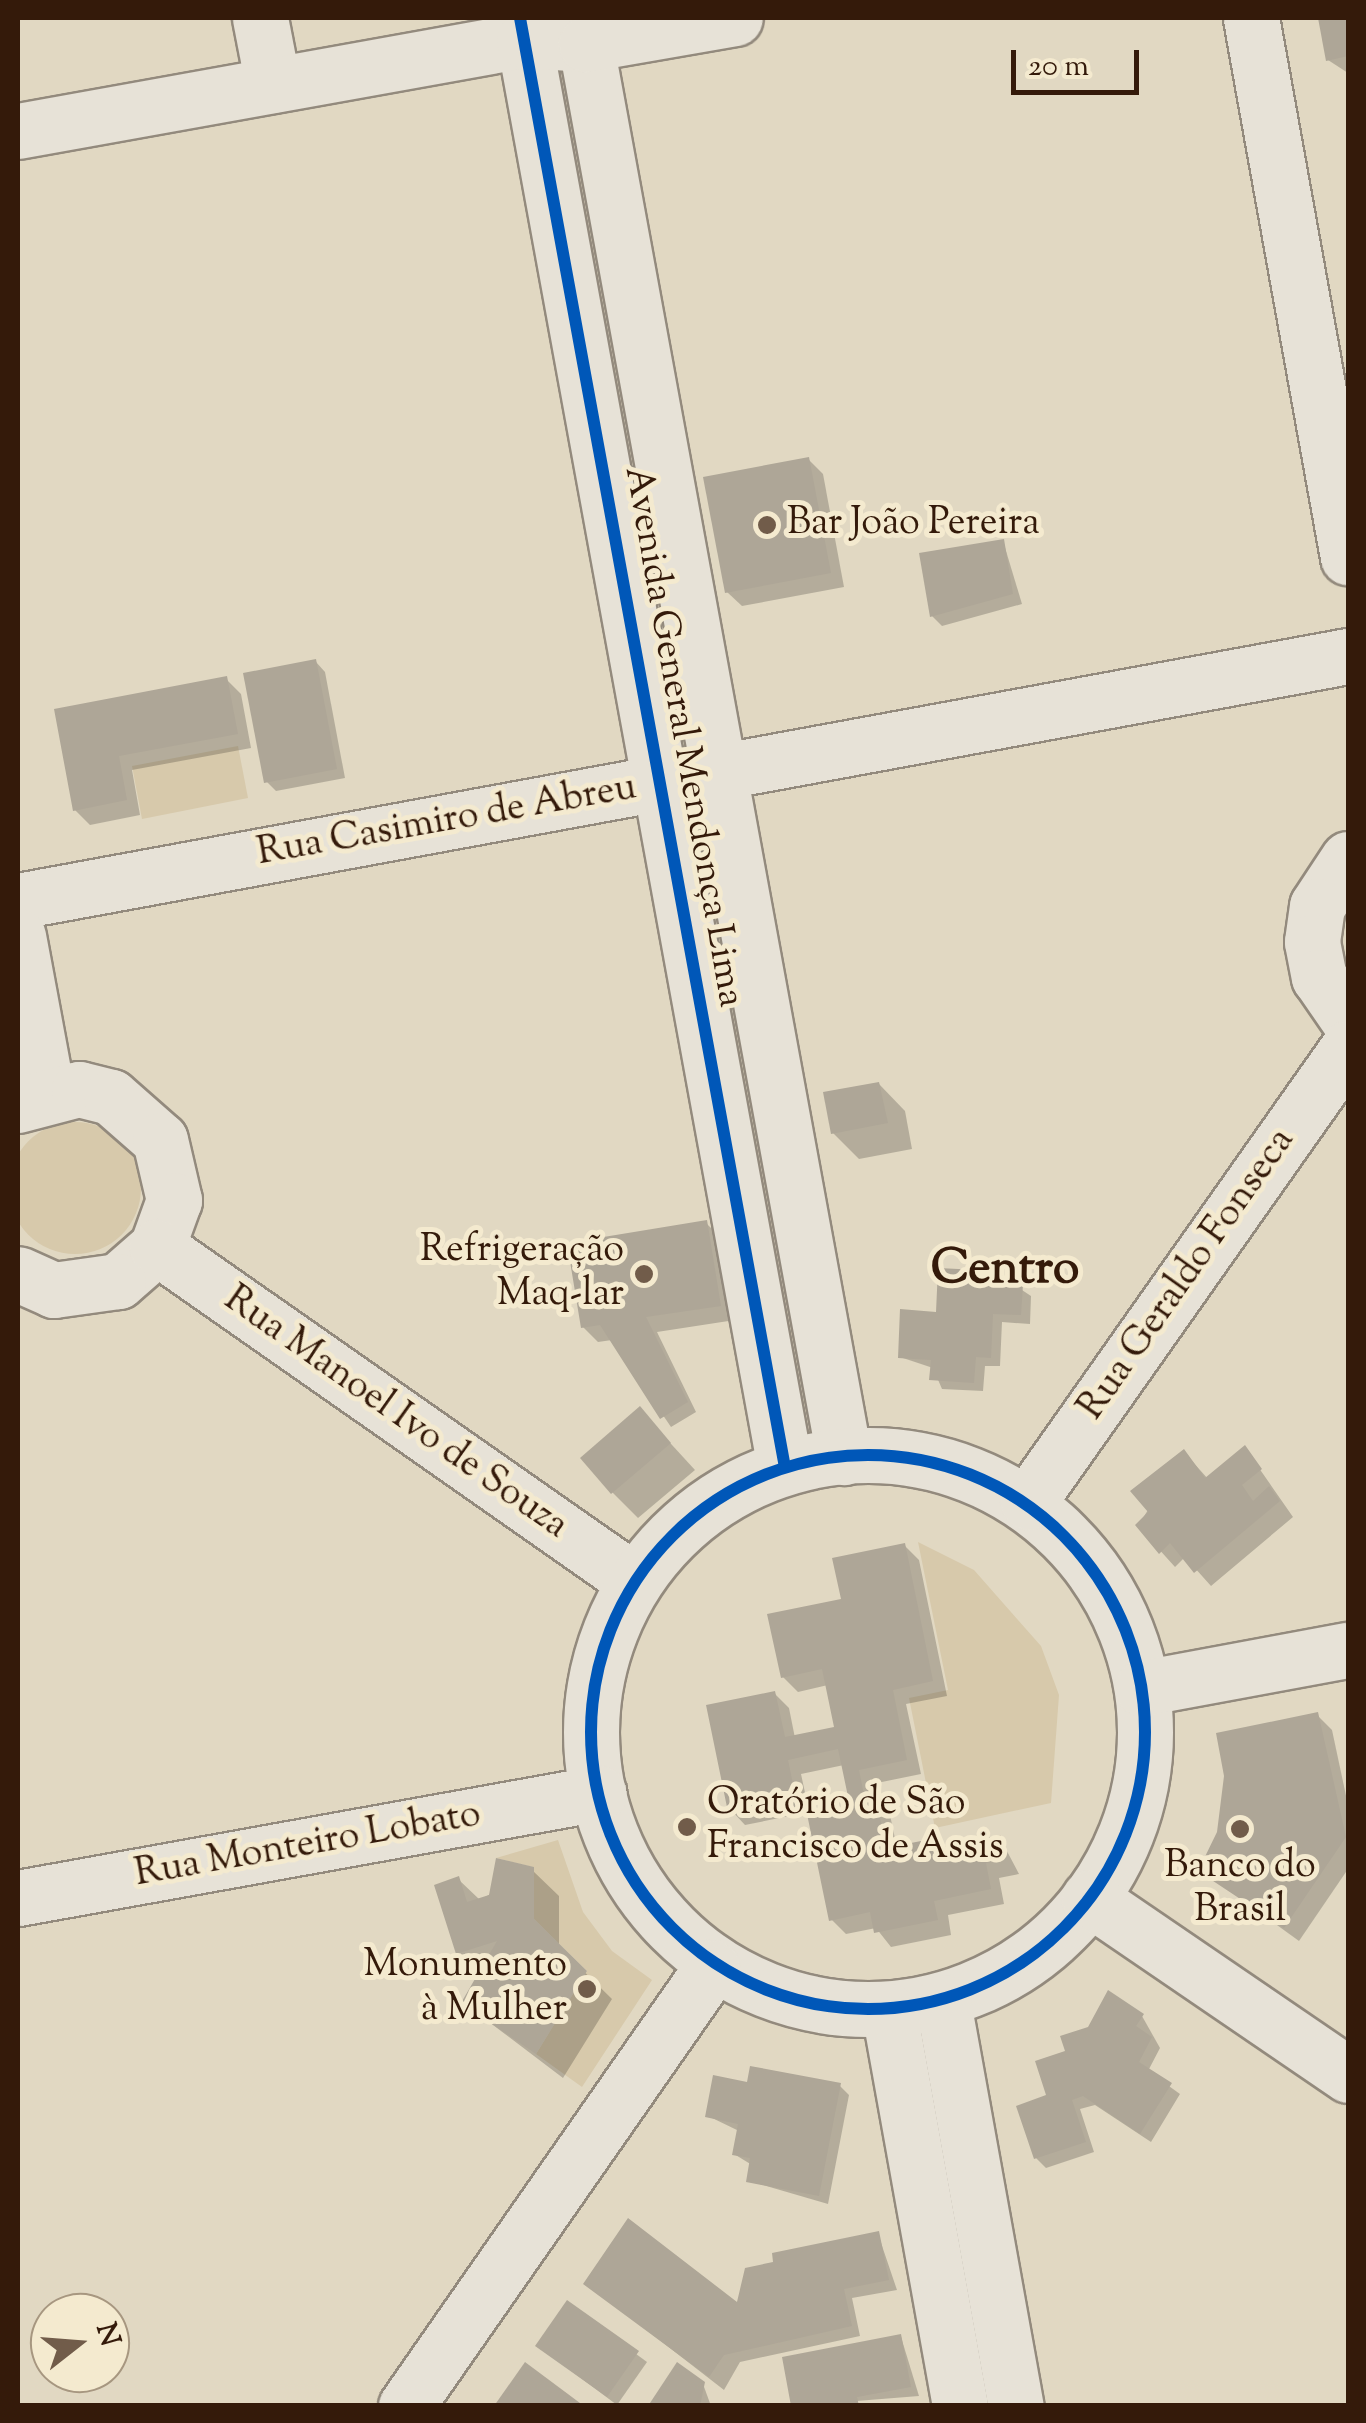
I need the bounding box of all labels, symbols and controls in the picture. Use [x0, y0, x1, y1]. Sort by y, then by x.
scale bar [1016, 30, 1144, 92]
text: 20 m [1028, 46, 1089, 89]
street label: Avenida General Mendonça Lima [612, 463, 752, 1011]
place label: Bar João Pereira [787, 502, 1040, 548]
marker: Bar João Pereira [756, 514, 778, 536]
street label: Rua Casimiro de Abreu [254, 766, 640, 878]
street label: Rua Geraldo Fonseca [1070, 1120, 1306, 1430]
place label: Refrigeração Maq-lar [420, 1229, 624, 1318]
district label: Centro [931, 1242, 1079, 1300]
marker: Refrigeração Maq-lar [633, 1263, 655, 1285]
street label: Rua Manoel Ivo de Souza [214, 1278, 576, 1550]
place label: Oratório de São Francisco de Assis [707, 1782, 1004, 1872]
street label: Rua Monteiro Lobato [132, 1793, 484, 1899]
marker: Oratório de São Francisco de Assis [676, 1816, 698, 1838]
marker: Banco do Brasil [1229, 1818, 1251, 1840]
place label: Banco do Brasil [1164, 1845, 1316, 1935]
place label: Monumento à Mulher [363, 1944, 567, 2034]
marker: Monumento à Mulher [576, 1978, 598, 2000]
north arrow [30, 2293, 130, 2393]
text: N [84, 2318, 129, 2351]

